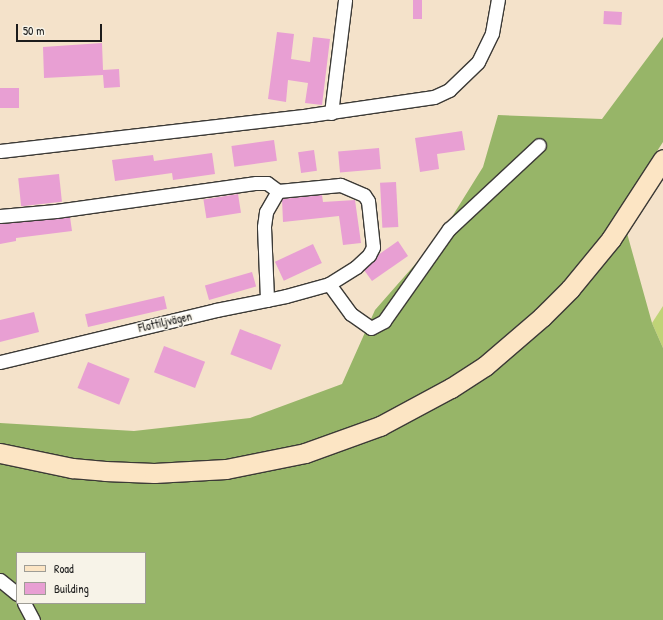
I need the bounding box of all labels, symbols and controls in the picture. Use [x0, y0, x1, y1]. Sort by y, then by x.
scale bar [18, 16, 104, 42]
text: 50 m [23, 22, 44, 39]
street label: Flottiljvägen [137, 309, 193, 335]
legend [16, 552, 146, 604]
text: Road [54, 560, 74, 577]
text: Building [54, 580, 89, 597]

